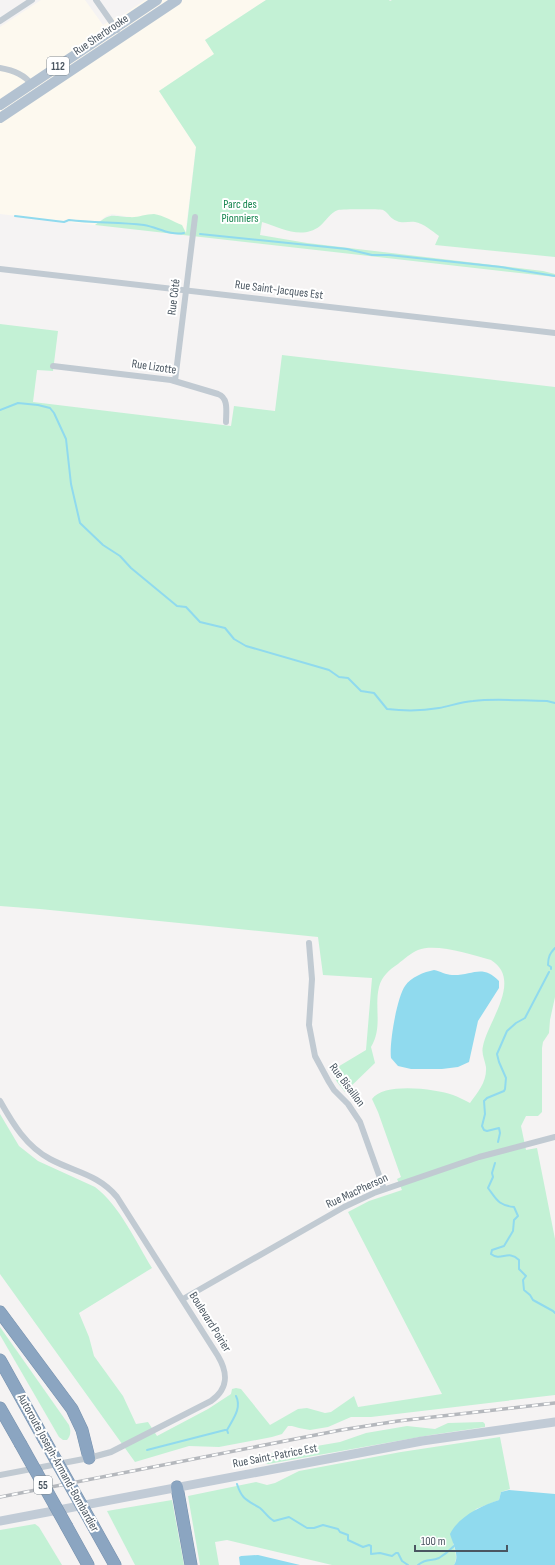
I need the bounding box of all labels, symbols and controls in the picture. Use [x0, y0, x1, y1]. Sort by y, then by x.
street label: Rue Sherbrooke [71, 11, 132, 59]
road number: 112 [47, 57, 69, 75]
park label: Parc des Pionniers [221, 197, 259, 226]
street label: Rue Saint-Jacques Est [234, 277, 324, 303]
street label: Rue Côté [164, 278, 184, 316]
street label: Rue Lizotte [131, 356, 178, 378]
street label: Rue Bisaillon [326, 1060, 368, 1110]
street label: Rue MacPherson [324, 1170, 390, 1212]
street label: Boulevard Poirier [186, 1289, 235, 1355]
street label: Autoroute Joseph-Armand-Bombardier [13, 1391, 102, 1535]
street label: Rue Saint-Patrice Est [231, 1440, 319, 1472]
road number: 55 [34, 1476, 52, 1494]
scale bar [415, 1527, 507, 1553]
text: 100 m [421, 1534, 446, 1549]

